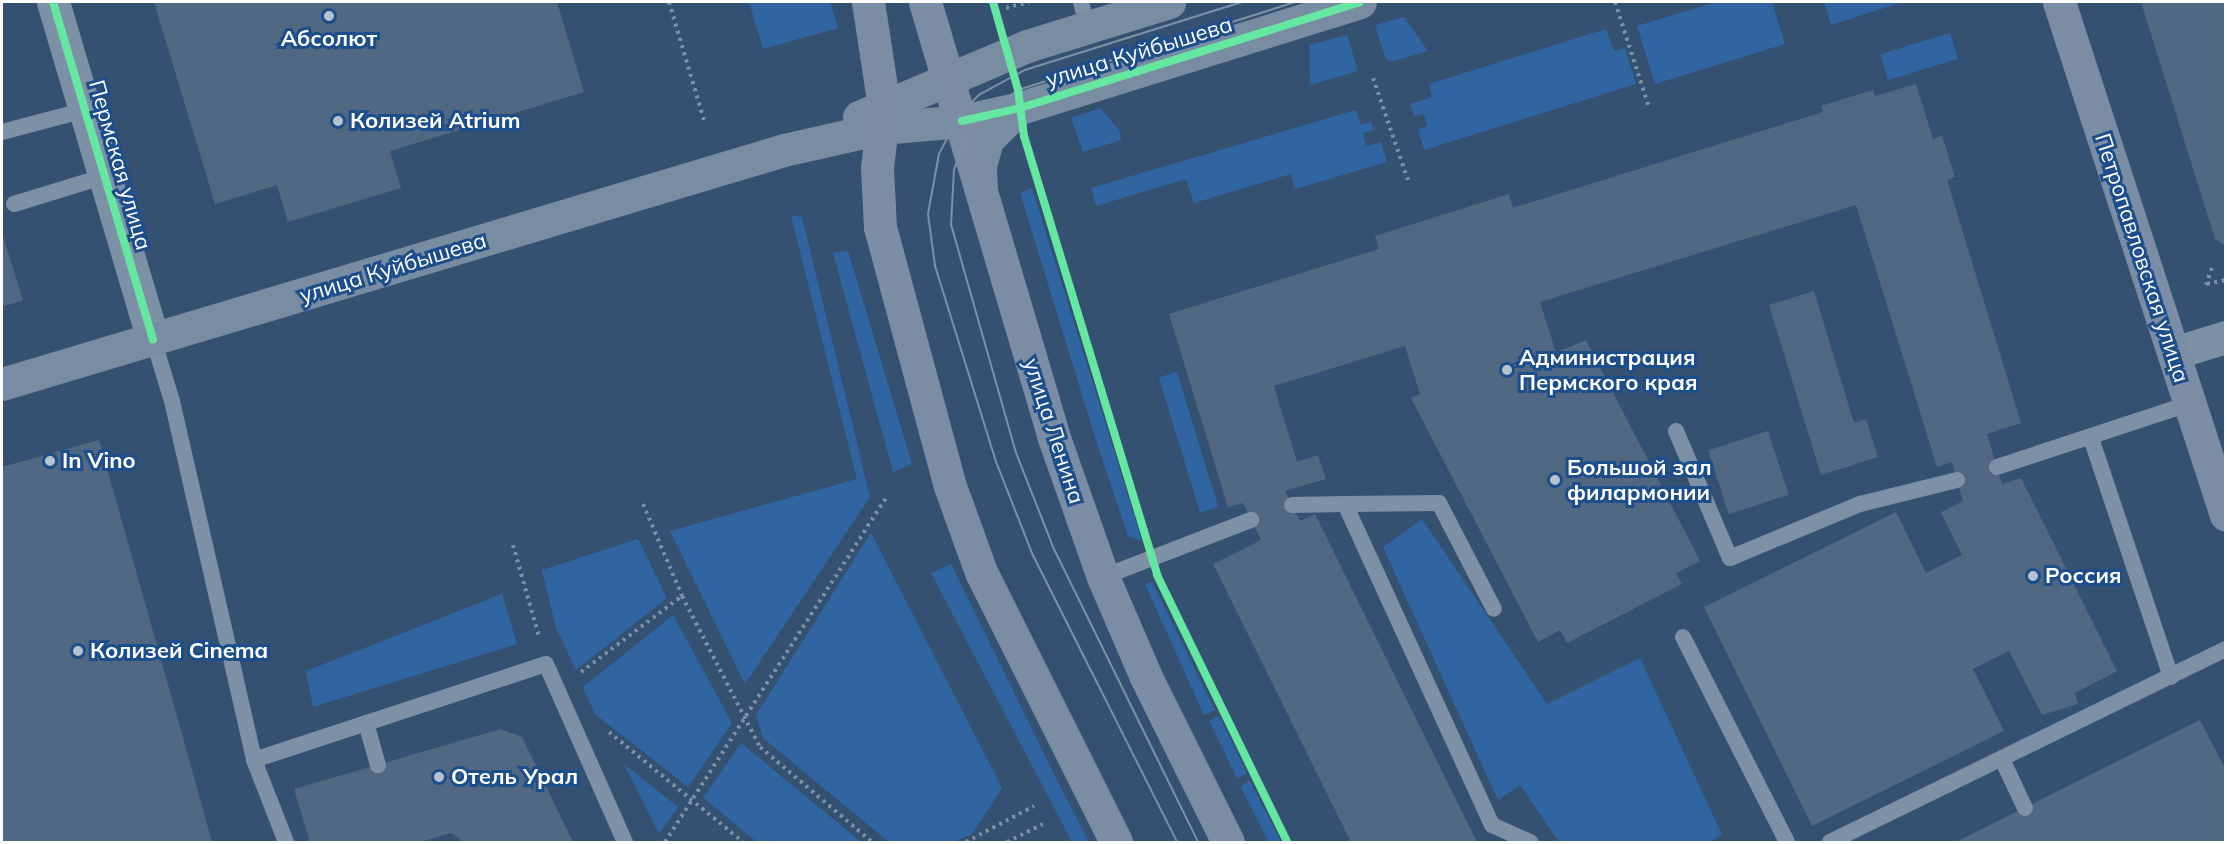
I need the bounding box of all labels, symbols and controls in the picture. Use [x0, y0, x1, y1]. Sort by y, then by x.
marker: Абсолют [322, 9, 336, 23]
street label: улица Куйбышева [1042, 11, 1236, 93]
place label: Абсолют [281, 26, 377, 52]
street label: Пермская улица [83, 77, 157, 253]
place label: Колизей Atrium [350, 108, 520, 134]
marker: Колизей Atrium [331, 114, 345, 128]
street label: Петропавловская улица [2089, 130, 2195, 386]
street label: улица Куйбышева [296, 227, 490, 309]
place label: Администрация Пермского края [1519, 344, 1698, 396]
street label: улица Ленина [1018, 355, 1090, 507]
marker: Администрация Пермского края [1500, 363, 1514, 377]
place label: In Vino [62, 448, 135, 474]
marker: In Vino [43, 454, 57, 468]
place label: Большой зал филармонии [1567, 454, 1712, 506]
marker: Большой зал филармонии [1548, 473, 1562, 487]
place label: Россия [2045, 563, 2121, 589]
marker: Россия [2026, 569, 2040, 583]
place label: Колизей Cinema [90, 638, 268, 664]
marker: Колизей Cinema [71, 644, 85, 658]
place label: Отель Урал [451, 764, 578, 790]
marker: Отель Урал [432, 770, 446, 784]

